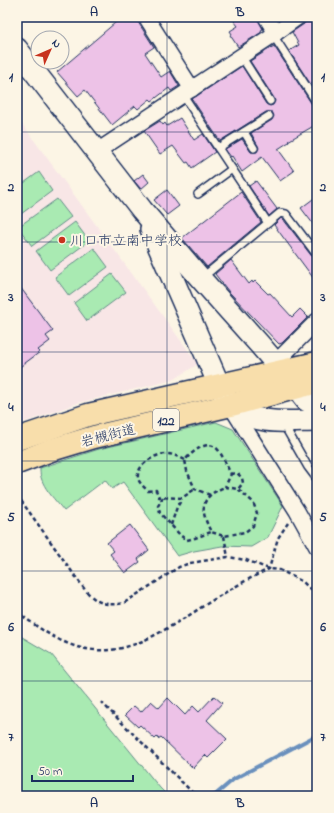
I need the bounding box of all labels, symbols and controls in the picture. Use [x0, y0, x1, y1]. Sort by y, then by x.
text: A [90, 3, 98, 22]
text: B [235, 3, 245, 22]
north arrow [30, 30, 70, 70]
text: N [48, 35, 65, 52]
text: 1 [9, 68, 14, 87]
text: 1 [321, 68, 326, 87]
text: 2 [7, 178, 15, 197]
text: 2 [319, 178, 327, 197]
place label: 川口市立南中学校 [70, 231, 182, 252]
marker: 川口市立南中学校 [57, 235, 67, 245]
text: 3 [7, 288, 14, 307]
text: 3 [319, 288, 326, 307]
text: 4 [7, 398, 14, 417]
text: 4 [319, 398, 326, 417]
road number: 122 [153, 409, 179, 431]
street label: 岩槻街道 [79, 419, 138, 453]
text: 5 [7, 508, 15, 527]
text: 5 [319, 508, 327, 527]
text: 6 [7, 618, 14, 637]
text: 6 [319, 618, 326, 637]
text: 7 [8, 728, 14, 747]
text: 7 [320, 728, 326, 747]
scale bar [32, 757, 133, 783]
text: 50 m [38, 763, 62, 781]
text: A [90, 794, 98, 813]
text: B [235, 794, 245, 813]

